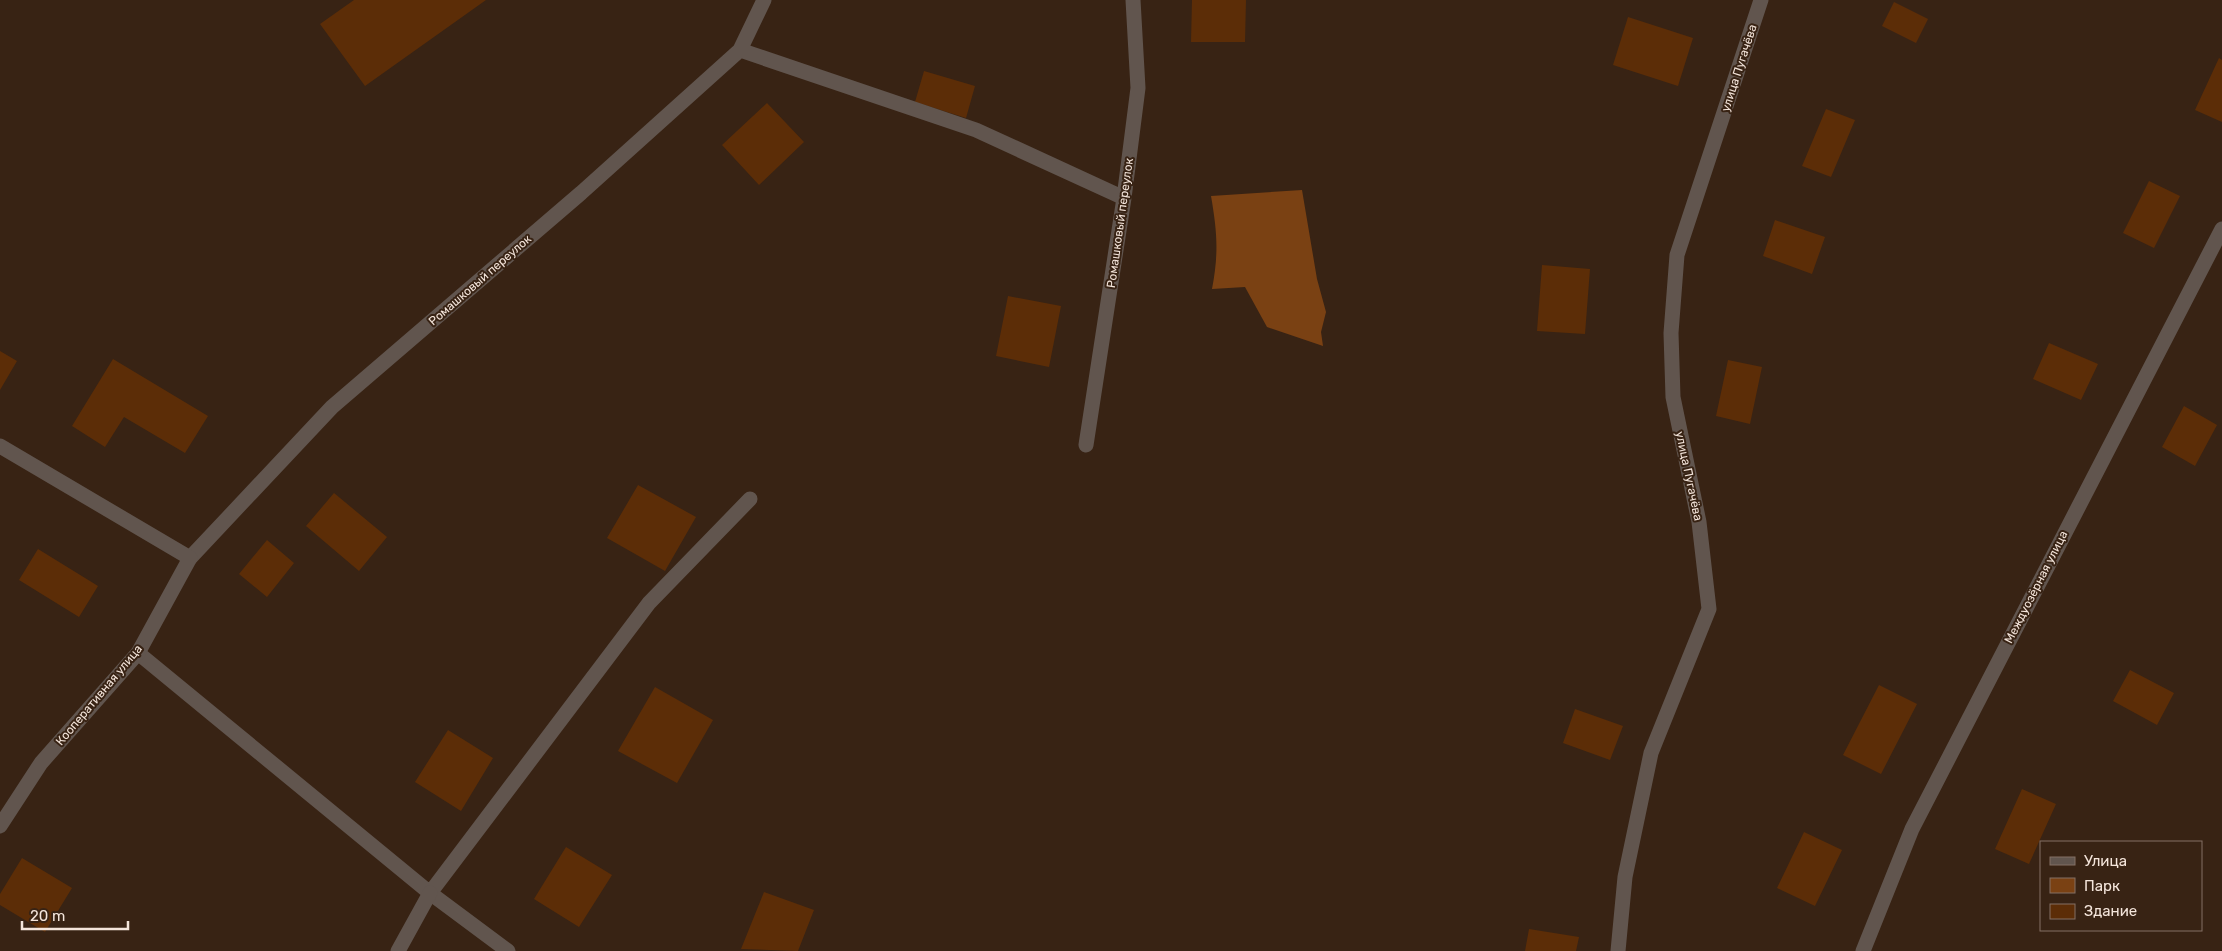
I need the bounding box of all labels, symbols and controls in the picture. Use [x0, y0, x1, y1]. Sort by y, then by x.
street label: улица Пугачёва [1718, 23, 1760, 113]
street label: Ромашковый переулок [1104, 156, 1136, 289]
street label: Ромашковый переулок [426, 231, 535, 328]
street label: улица Пугачёва [1673, 430, 1705, 522]
street label: Междуозёрная улица [2002, 528, 2070, 646]
street label: Кооперативная улица [53, 642, 145, 748]
legend [2040, 841, 2202, 931]
text: Улица [2084, 852, 2127, 870]
text: Парк [2084, 877, 2120, 895]
scale bar [22, 898, 129, 930]
text: Здание [2084, 902, 2137, 920]
text: 20 m [30, 907, 65, 925]

